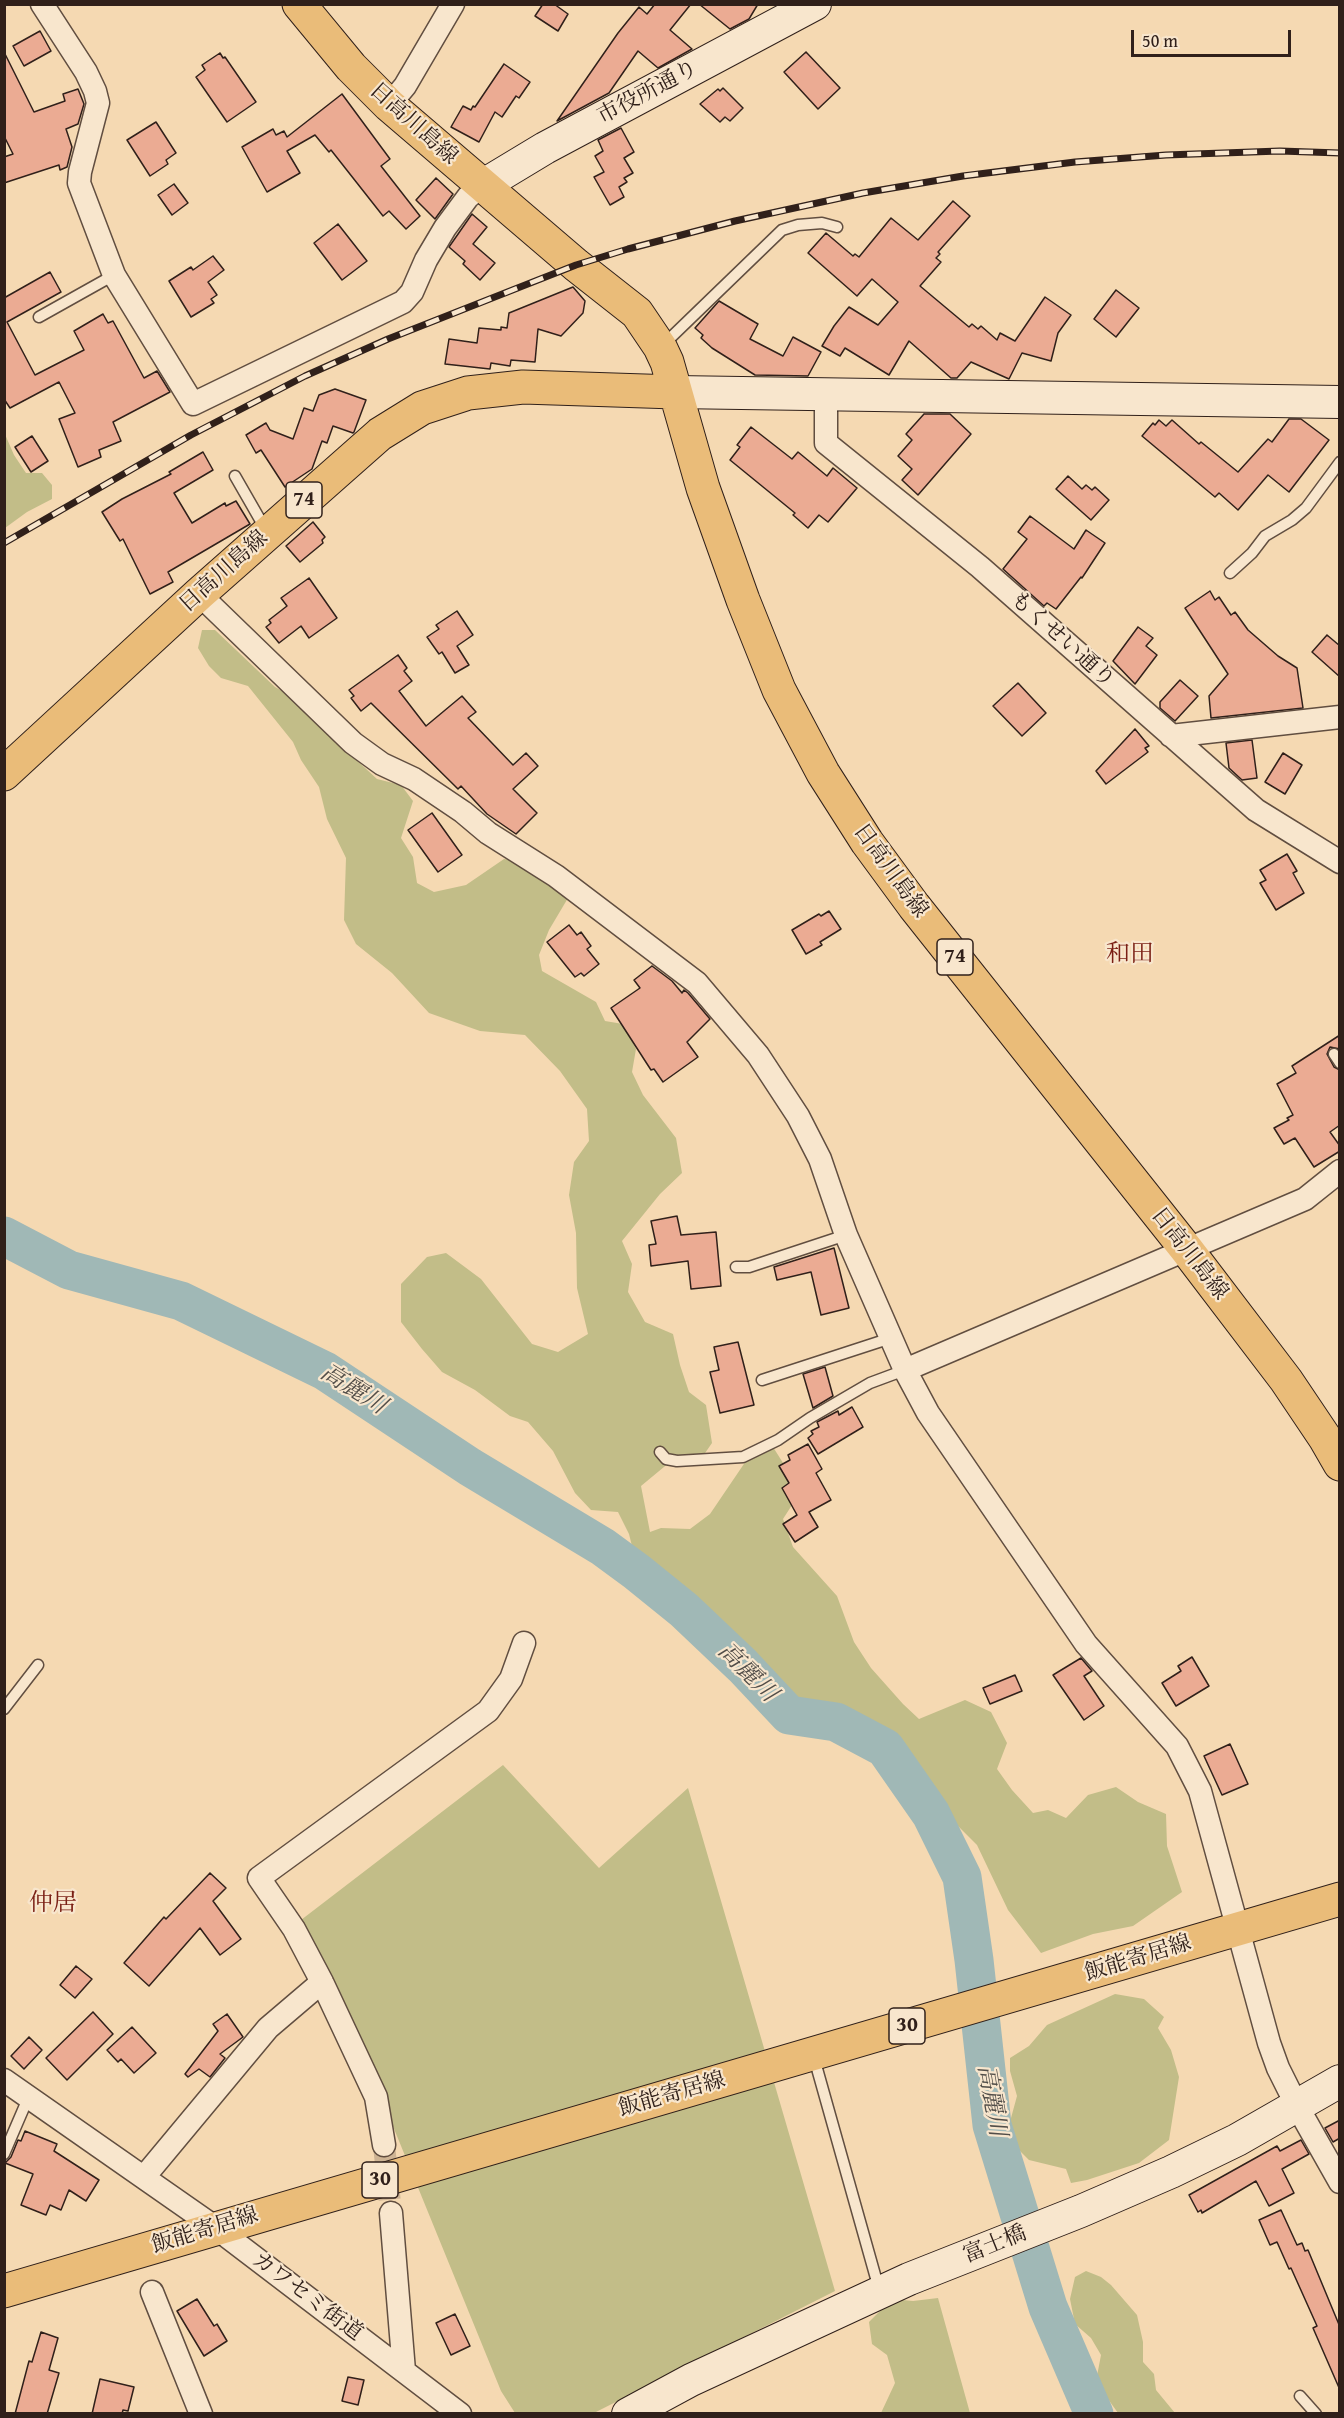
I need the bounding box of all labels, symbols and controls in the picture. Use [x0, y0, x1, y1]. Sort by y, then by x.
scale bar [1134, 18, 1294, 56]
text: 50 m [1142, 27, 1178, 54]
street label: 市役所通り [593, 56, 703, 130]
street label: 日高川島線 [363, 77, 463, 171]
road number: 74 [286, 482, 322, 518]
street label: 日高川島線 [174, 525, 274, 619]
street label: もくせい通り [1004, 586, 1120, 694]
street label: 日高川島線 [847, 819, 933, 923]
road number: 74 [937, 939, 973, 975]
district label: 和田 [1106, 941, 1154, 969]
street label: 日高川島線 [1145, 1203, 1233, 1305]
water label: 高麗川 [315, 1359, 391, 1421]
water label: 高麗川 [711, 1637, 783, 1709]
district label: 仲居 [29, 1890, 77, 1918]
street label: 飯能寄居線 [1082, 1930, 1194, 1988]
road number: 30 [889, 2008, 925, 2044]
water label: 高麗川 [971, 2063, 1011, 2139]
street label: 飯能寄居線 [615, 2067, 729, 2123]
road number: 30 [362, 2162, 398, 2198]
street label: 飯能寄居線 [149, 2202, 261, 2260]
street label: 富士橋 [959, 2220, 1031, 2270]
street label: カワセミ街道 [246, 2247, 368, 2347]

